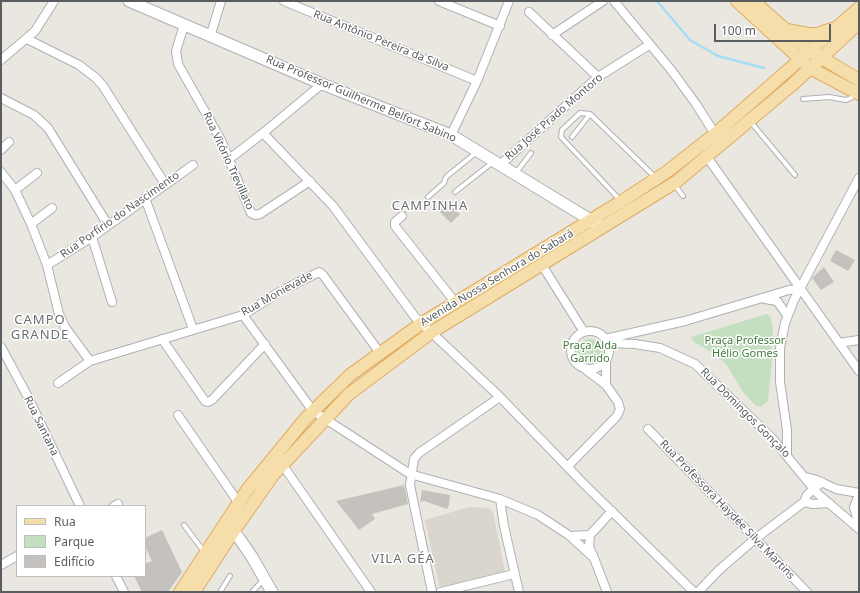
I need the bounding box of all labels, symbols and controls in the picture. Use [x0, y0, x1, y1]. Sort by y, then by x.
street label: Rua Antônio Pereira da Silva [311, 8, 451, 74]
scale bar [716, 16, 833, 42]
text: 100 m [721, 22, 756, 39]
street label: Rua Professor Guilherme Belfort Sabino [264, 53, 458, 145]
street label: Rua José Prado Montoro [502, 71, 606, 163]
street label: Rua Vitório Trevillato [200, 110, 256, 212]
street label: Rua Porfírio do Nascimento [58, 169, 182, 261]
district label: CAMPINHA [392, 198, 468, 214]
street label: Avenida Nossa Senhora do Sabará [418, 227, 576, 329]
street label: Rua Monievade [239, 269, 315, 319]
district label: CAMPO GRANDE [11, 312, 69, 343]
park label: Praça Professor Hélio Gomes [705, 334, 785, 360]
park label: Praça Alda Garrido [563, 339, 617, 365]
street label: Rua Domingos Gonçalo [697, 365, 793, 461]
street label: Rua Santana [21, 394, 61, 458]
street label: Rua Professora Haydée Silva Martins [657, 438, 797, 582]
legend [16, 505, 146, 577]
text: Rua [54, 513, 76, 530]
text: Parque [54, 533, 94, 550]
district label: VILA GÉA [371, 551, 435, 567]
text: Edifício [54, 553, 95, 570]

